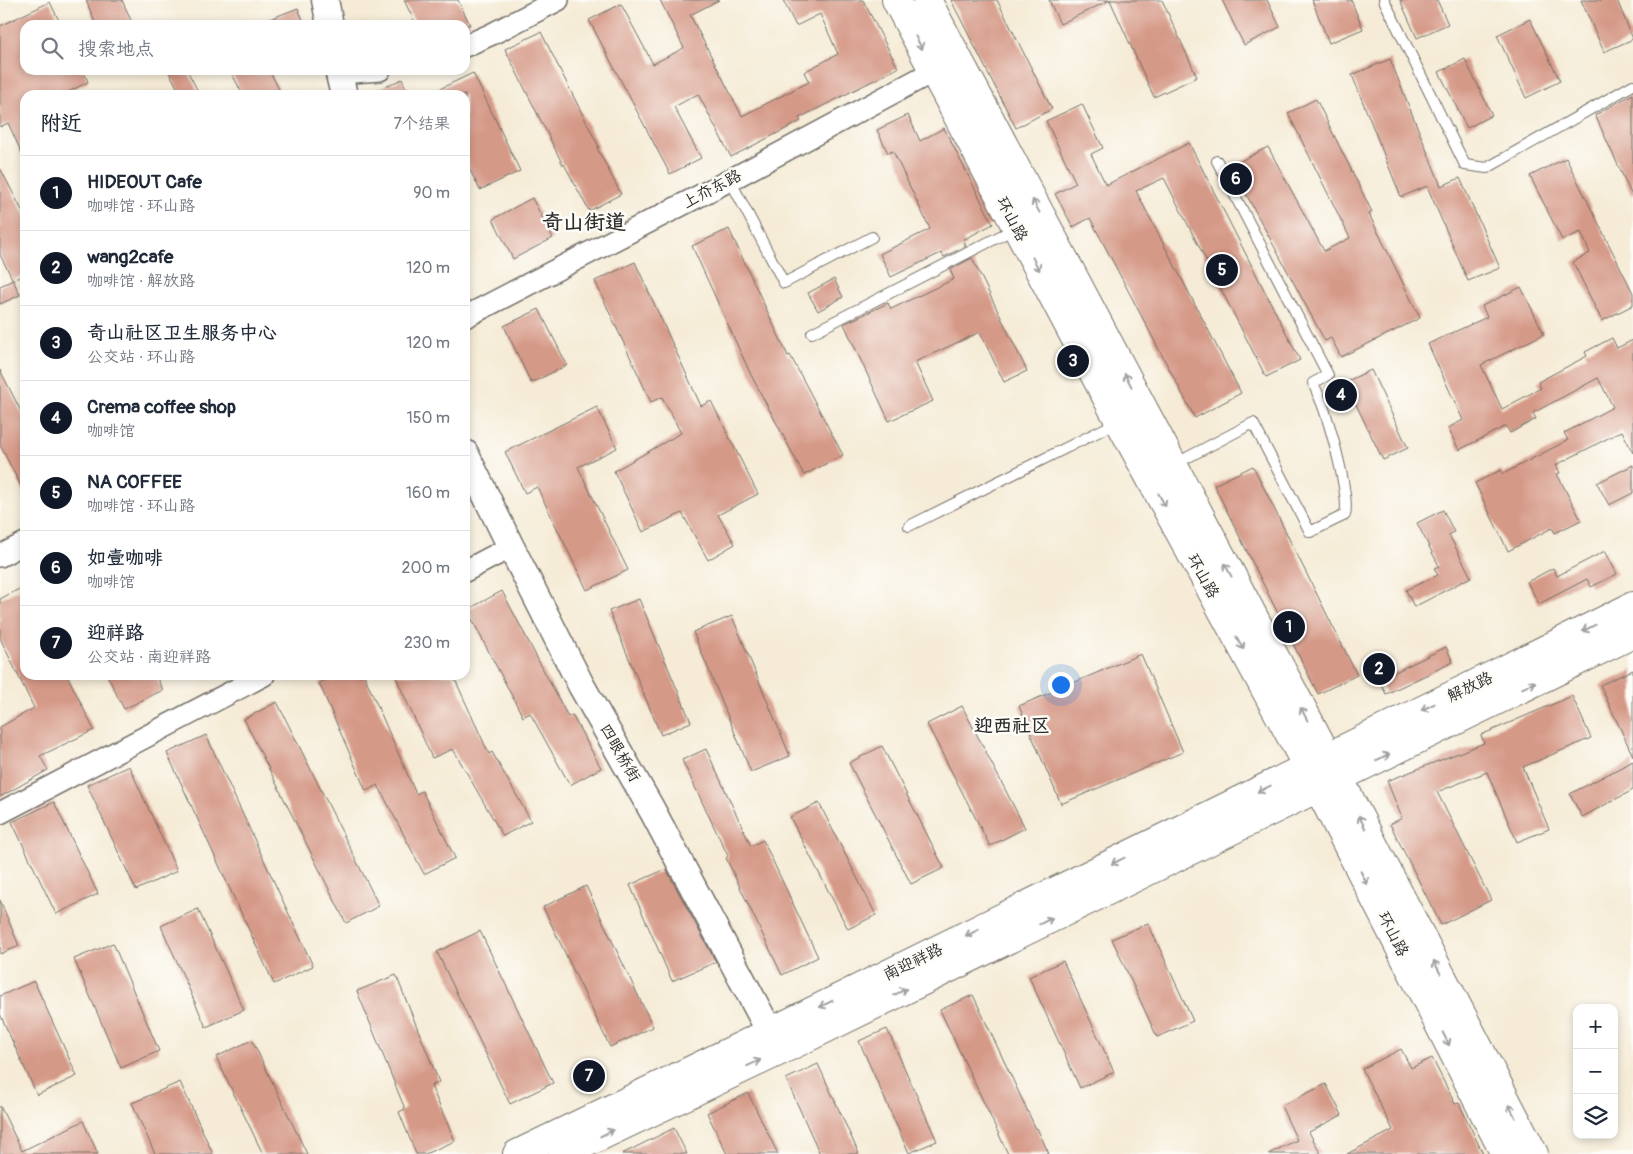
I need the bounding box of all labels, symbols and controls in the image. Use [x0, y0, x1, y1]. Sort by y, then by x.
search box [20, 20, 470, 75]
icon: search [38, 34, 66, 62]
one-way arrow [915, 35, 924, 50]
text: 搜索地点 [78, 37, 154, 61]
text: 附近 [40, 110, 82, 137]
text: 7个结果 [394, 114, 450, 134]
pin: 6 [1220, 160, 1252, 198]
street label: 上夼东路 [679, 165, 745, 213]
text: HIDEOUT Cafe [87, 170, 202, 194]
text: 1 [53, 183, 59, 203]
text: 90 m [413, 183, 450, 203]
street label: 环山路 [992, 193, 1032, 245]
text: 咖啡馆 · 环山路 [87, 196, 195, 216]
one-way arrow [1031, 198, 1041, 213]
district label: 奇山街道 [542, 209, 626, 236]
text: wang2cafe [87, 245, 173, 269]
pin: 5 [1206, 251, 1238, 289]
one-way arrow [1032, 256, 1041, 271]
text: 2 [52, 258, 60, 278]
text: 120 m [406, 258, 450, 278]
text: 咖啡馆 · 解放路 [87, 271, 195, 291]
text: 奇山社区卫生服务中心 [87, 321, 277, 345]
text: 3 [52, 333, 60, 353]
text: 120 m [406, 333, 450, 353]
pin: 3 [1057, 342, 1089, 380]
text: 公交站 · 环山路 [87, 347, 195, 367]
one-way arrow [1123, 373, 1133, 388]
pin: 4 [1325, 376, 1357, 414]
text: Crema coffee shop [87, 395, 236, 419]
text: 4 [51, 408, 61, 428]
text: 150 m [406, 408, 450, 428]
text: 咖啡馆 [87, 421, 135, 441]
text: NA COFFEE [87, 470, 182, 494]
text: 5 [52, 483, 60, 503]
text: 160 m [406, 483, 450, 503]
one-way arrow [1158, 492, 1167, 507]
text: 咖啡馆 · 环山路 [87, 496, 195, 516]
text: 如壹咖啡 [87, 546, 163, 570]
street label: 环山路 [1183, 550, 1223, 602]
text: 6 [51, 558, 61, 578]
text: 200 m [402, 558, 450, 578]
one-way arrow [1223, 563, 1233, 578]
text: 咖啡馆 [87, 572, 135, 592]
pin: 1 [1273, 608, 1305, 646]
text: 迎祥路 [87, 621, 144, 645]
one-way arrow [1582, 624, 1597, 633]
text: 7 [52, 633, 60, 653]
text: 230 m [404, 633, 450, 653]
one-way arrow [1235, 635, 1245, 649]
text: 公交站 · 南迎祥路 [87, 647, 211, 667]
pin: 2 [1363, 650, 1395, 688]
street label: 解放路 [1444, 667, 1496, 707]
your location [1048, 672, 1074, 698]
one-way arrow [1521, 680, 1536, 690]
one-way arrow [1421, 703, 1436, 713]
one-way arrow [1299, 707, 1308, 722]
district label: 迎西社区 [974, 714, 1050, 738]
street label: 四眼桥街 [595, 720, 645, 786]
one-way arrow [1375, 752, 1390, 761]
one-way arrow [1257, 785, 1272, 794]
one-way arrow [1357, 815, 1367, 830]
one-way arrow [1111, 857, 1126, 866]
one-way arrow [1359, 871, 1369, 886]
street label: 环山路 [1373, 908, 1413, 960]
one-way arrow [1038, 916, 1053, 925]
one-way arrow [965, 928, 980, 938]
street label: 南迎祥路 [880, 939, 946, 985]
one-way arrow [1432, 959, 1442, 974]
one-way arrow [892, 987, 907, 997]
one-way arrow [819, 999, 834, 1009]
map controls [1573, 1004, 1618, 1139]
button: + [1573, 1004, 1618, 1049]
one-way arrow [1442, 1031, 1451, 1046]
button: − [1573, 1049, 1618, 1094]
pin: 7 [573, 1057, 605, 1095]
one-way arrow [746, 1058, 761, 1068]
button: layers [1573, 1094, 1618, 1139]
one-way arrow [1507, 1104, 1516, 1119]
one-way arrow [599, 1127, 614, 1137]

